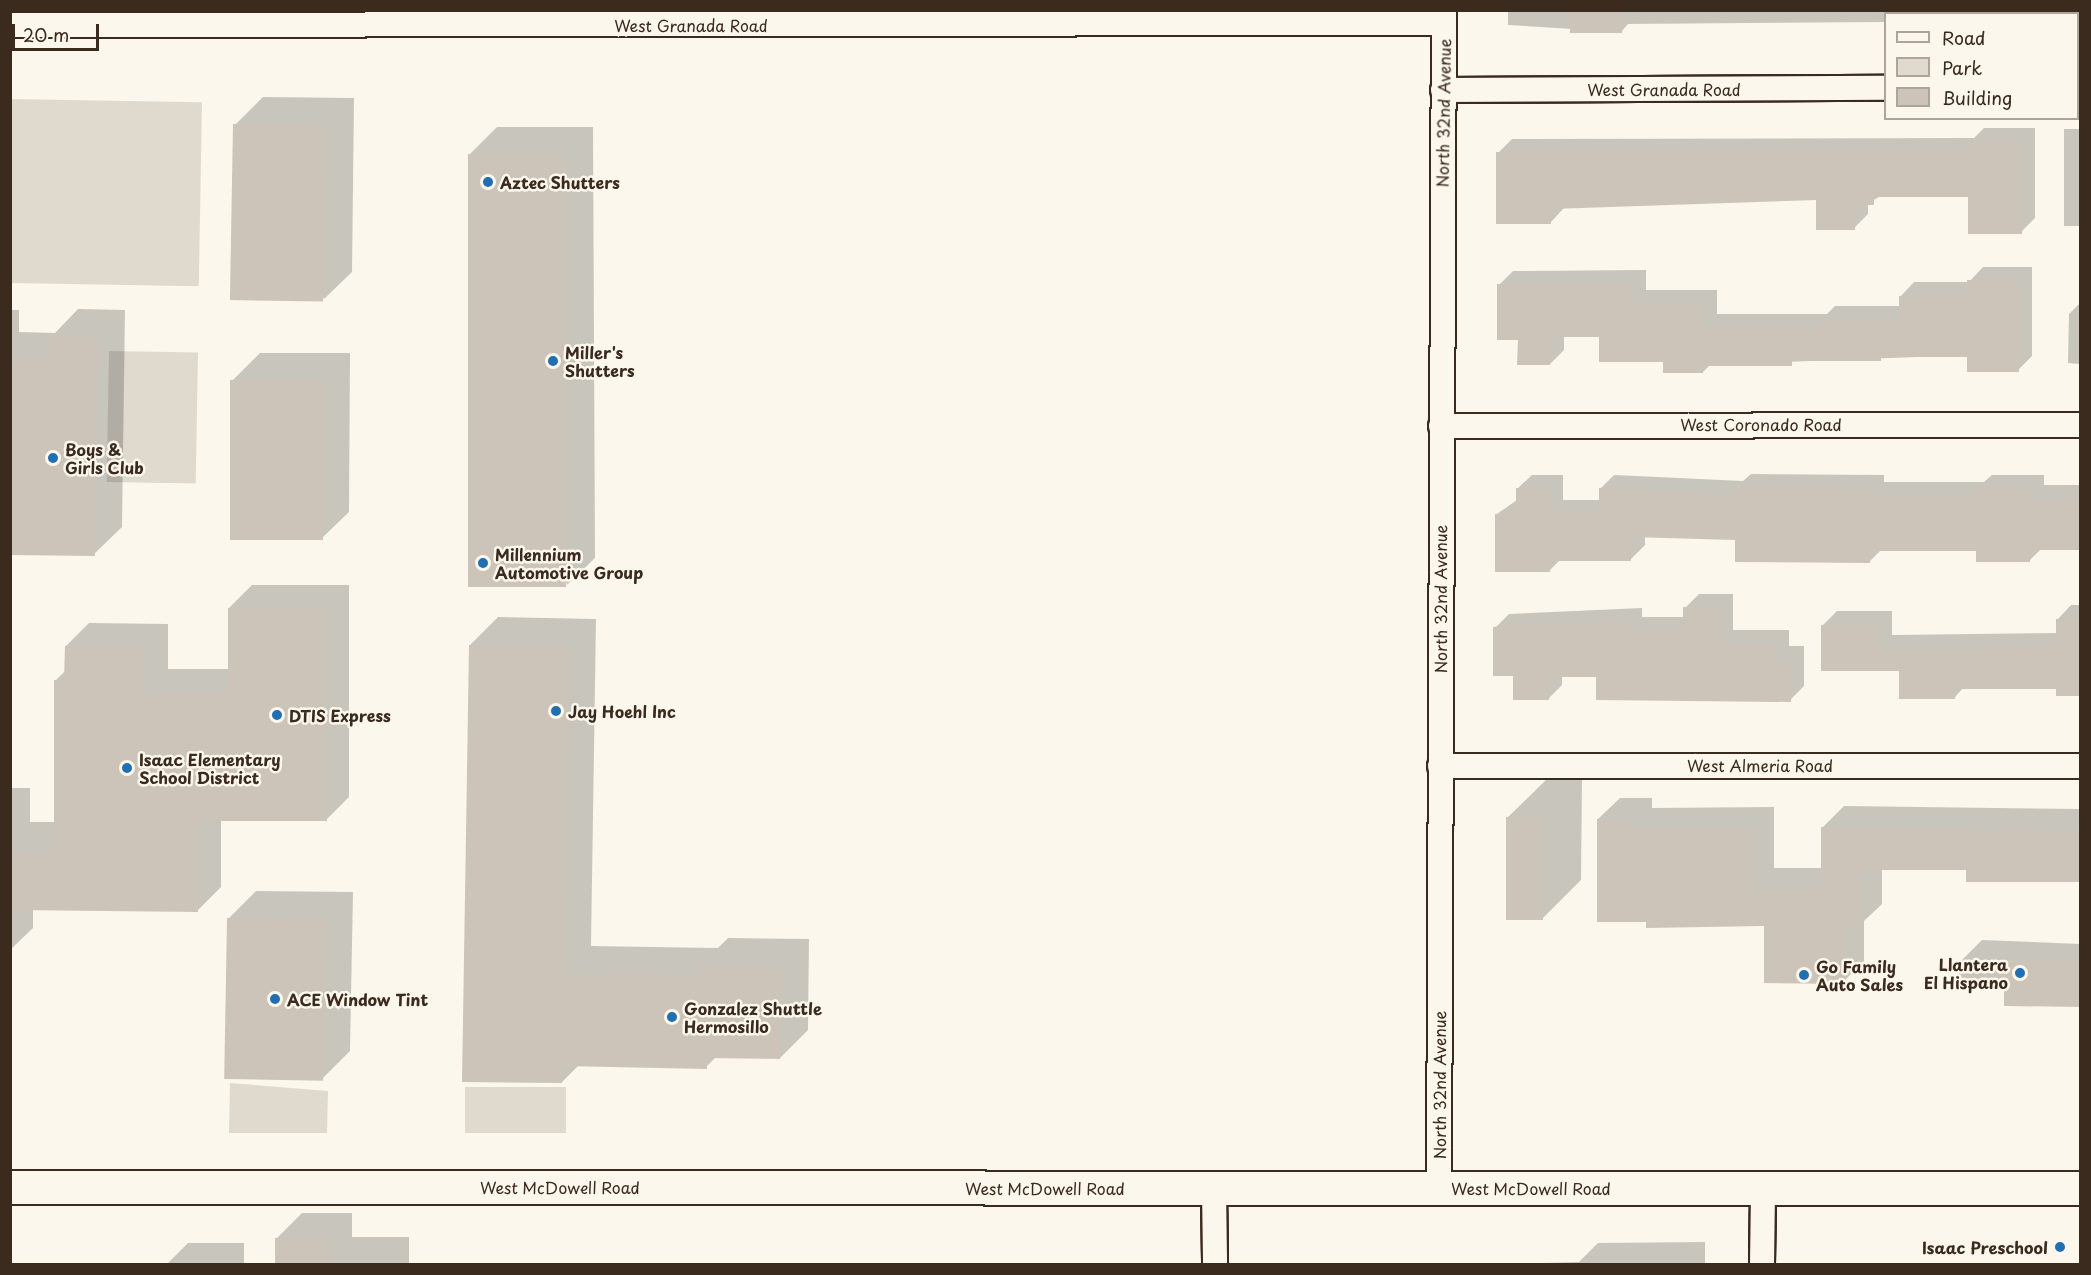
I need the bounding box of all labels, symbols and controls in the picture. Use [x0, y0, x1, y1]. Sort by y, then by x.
scale bar [15, 12, 102, 50]
legend [1884, 12, 2079, 120]
street label: West Granada Road [614, 15, 768, 35]
text: 20 m [23, 21, 69, 48]
text: Road [1942, 24, 1986, 51]
street label: North 32nd Avenue [1432, 38, 1454, 188]
text: Park [1942, 54, 1982, 81]
street label: West Granada Road [1587, 79, 1741, 99]
text: Building [1942, 84, 2012, 111]
place label: Aztec Shutters [500, 172, 621, 192]
marker: Aztec Shutters [481, 175, 495, 189]
place label: Miller's Shutters [565, 342, 635, 380]
marker: Miller's Shutters [546, 354, 560, 368]
street label: West Coronado Road [1680, 414, 1842, 434]
place label: Boys & Girls Club [65, 439, 144, 477]
marker: Boys & Girls Club [46, 451, 60, 465]
street label: North 32nd Avenue [1430, 524, 1450, 674]
place label: Millennium Automotive Group [495, 544, 644, 582]
marker: Millennium Automotive Group [476, 556, 490, 570]
place label: Jay Hoehl Inc [568, 701, 677, 721]
marker: Jay Hoehl Inc [549, 704, 563, 718]
place label: DTIS Express [289, 705, 392, 725]
marker: DTIS Express [270, 708, 284, 722]
place label: Isaac Elementary School District [139, 749, 279, 787]
street label: West Almeria Road [1686, 755, 1834, 775]
marker: Isaac Elementary School District [120, 761, 134, 775]
place label: Llantera El Hispano [1923, 954, 2008, 992]
place label: Go Family Auto Sales [1816, 956, 1904, 994]
marker: Llantera El Hispano [2013, 966, 2027, 980]
marker: Go Family Auto Sales [1797, 968, 1811, 982]
place label: ACE Window Tint [287, 989, 429, 1009]
marker: ACE Window Tint [268, 992, 282, 1006]
place label: Gonzalez Shuttle Hermosillo [684, 998, 823, 1036]
marker: Gonzalez Shuttle Hermosillo [665, 1010, 679, 1024]
street label: North 32nd Avenue [1429, 1010, 1449, 1160]
street label: West McDowell Road [479, 1177, 641, 1197]
street label: West McDowell Road [964, 1178, 1126, 1198]
street label: West McDowell Road [1450, 1178, 1612, 1198]
place label: Isaac Preschool [1922, 1237, 2048, 1257]
marker: Isaac Preschool [2053, 1240, 2067, 1254]

